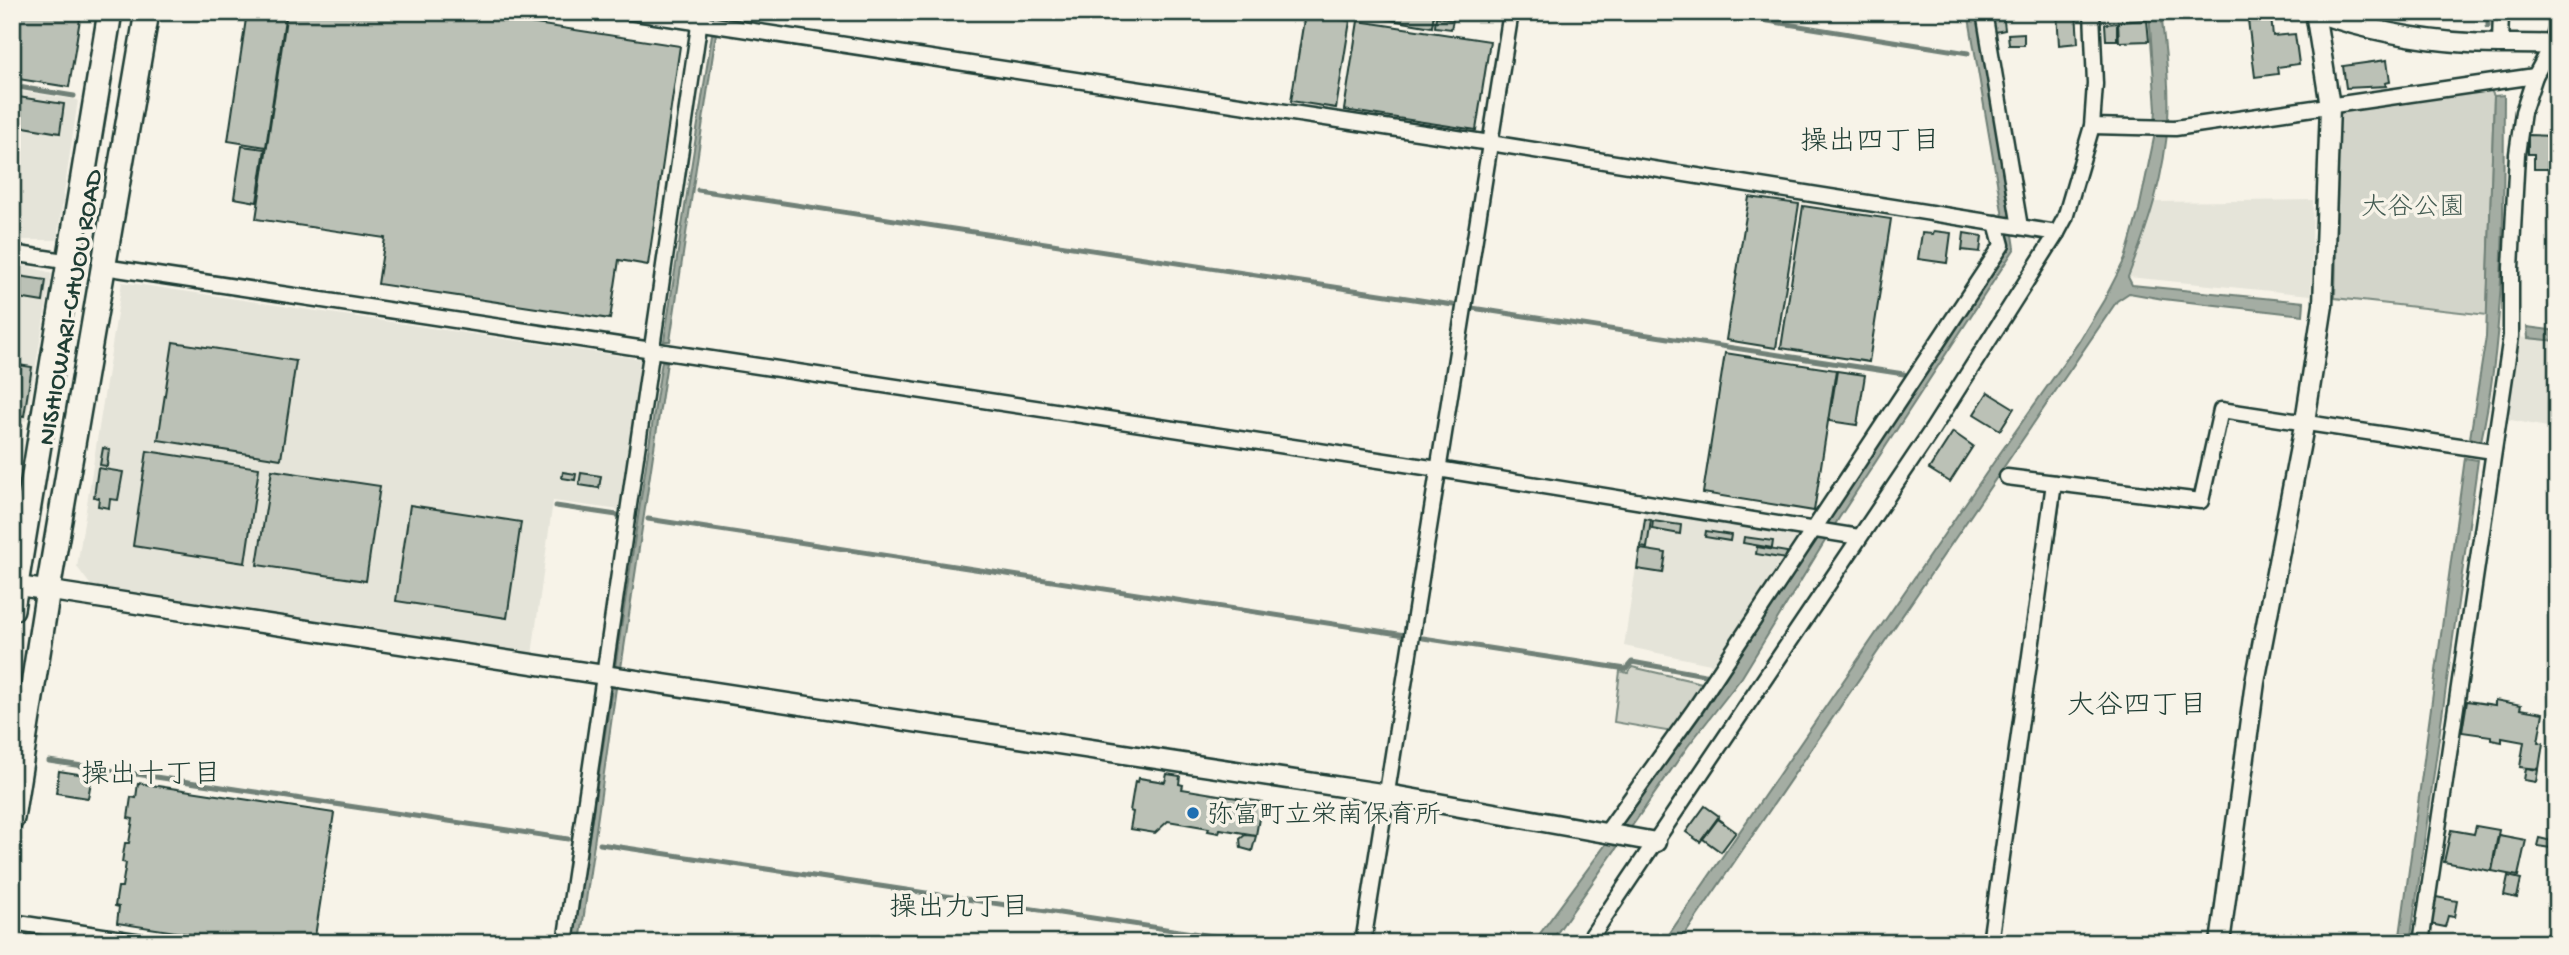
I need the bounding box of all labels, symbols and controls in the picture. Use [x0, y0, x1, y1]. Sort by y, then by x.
district label: 操出四丁目 [1800, 126, 1940, 160]
street label: NISHIOWARI-CHUOU ROAD [33, 167, 112, 448]
park label: 大谷公園 [2361, 193, 2465, 225]
district label: 大谷四丁目 [2067, 691, 2207, 724]
district label: 操出十丁目 [81, 759, 221, 793]
place label: 弥富町立栄南保育所 [1207, 800, 1441, 833]
marker: 弥富町立栄南保育所 [1185, 805, 1201, 821]
district label: 操出九丁目 [889, 892, 1029, 926]

